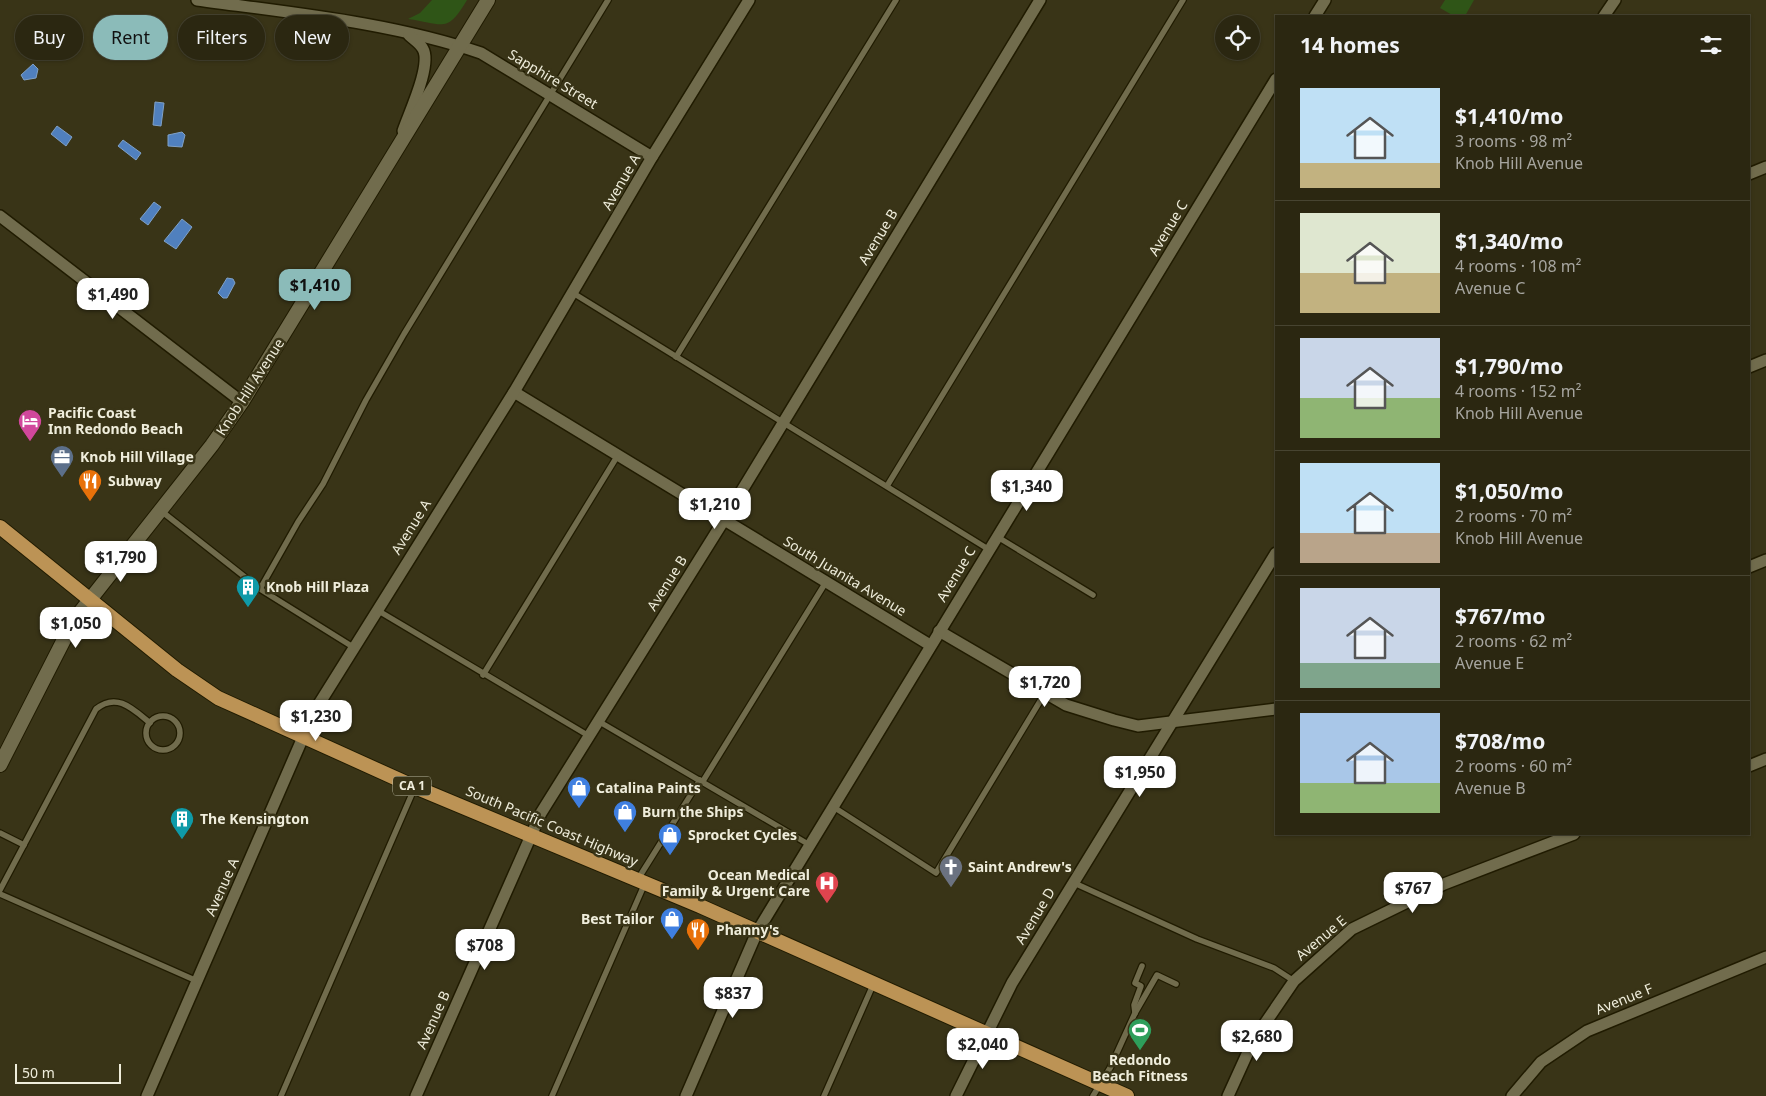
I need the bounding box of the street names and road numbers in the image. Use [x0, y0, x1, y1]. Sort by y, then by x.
street label: Sapphire Street [505, 44, 602, 113]
street label: Avenue A [597, 150, 644, 213]
street label: Avenue C [1144, 196, 1192, 259]
street label: Avenue B [853, 205, 902, 268]
street label: Knob Hill Avenue [211, 334, 288, 439]
street label: Avenue A [386, 495, 435, 558]
street label: South Juanita Avenue [780, 531, 910, 620]
street label: Avenue C [932, 542, 980, 605]
street label: Avenue B [642, 551, 691, 614]
road number: CA 1 [393, 776, 431, 796]
street label: South Pacific Coast Highway [463, 781, 642, 871]
street label: Avenue A [200, 855, 243, 919]
street label: Avenue D [1010, 884, 1059, 948]
street label: Avenue E [1291, 911, 1350, 964]
street label: Avenue F [1592, 978, 1655, 1019]
street label: Avenue B [411, 988, 454, 1052]

